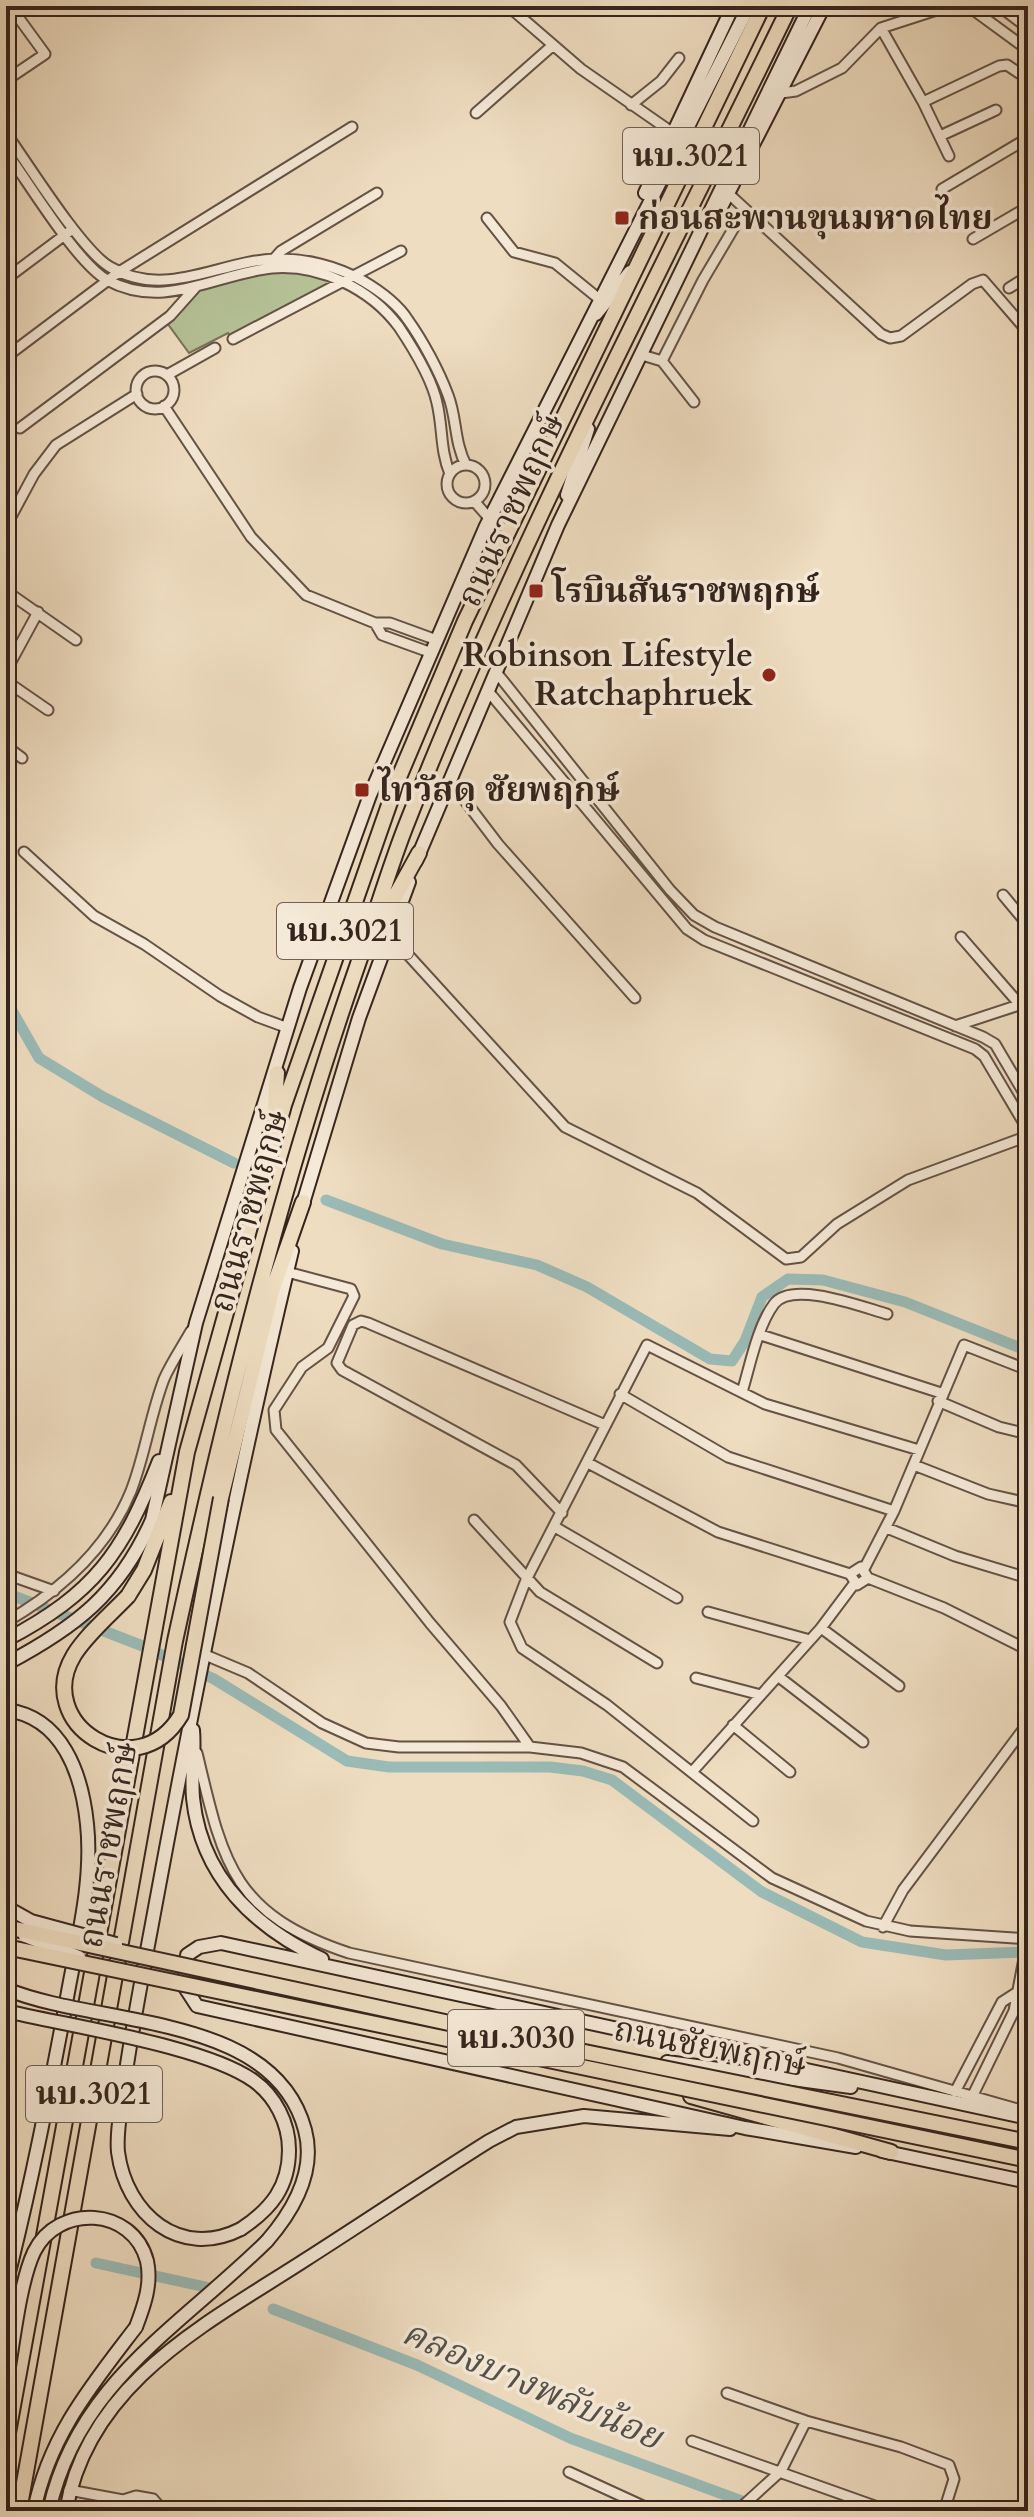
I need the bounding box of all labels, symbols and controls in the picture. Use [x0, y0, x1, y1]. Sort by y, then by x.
road number: นบ.3021 [623, 128, 759, 184]
place label: ก่อนสะพานขุนมหาดไทย [638, 194, 993, 241]
marker: ก่อนสะพานขุนมหาดไทย [613, 209, 631, 227]
street label: ถนนราชพฤกษ์ [446, 406, 576, 614]
place label: โรบินสันราชพฤกษ์ [550, 567, 820, 614]
marker: โรบินสันราชพฤกษ์ [527, 582, 545, 600]
place label: Robinson Lifestyle Ratchaphruek [463, 632, 754, 717]
marker: Robinson Lifestyle Ratchaphruek [760, 666, 778, 684]
place label: ไทวัสดุ ชัยพฤกษ์ [376, 766, 620, 813]
marker: ไทวัสดุ ชัยพฤกษ์ [353, 781, 371, 799]
road number: นบ.3021 [277, 903, 413, 959]
street label: ถนนราชพฤกษ์ [198, 1104, 300, 1318]
street label: ถนนราชพฤกษ์ [67, 1738, 149, 1952]
street label: ถนนชัยพฤกษ์ [610, 2006, 810, 2088]
road number: นบ.3030 [448, 2010, 584, 2066]
road number: นบ.3021 [26, 2066, 162, 2122]
water label: คลองบางพลับน้อย [395, 2308, 672, 2463]

